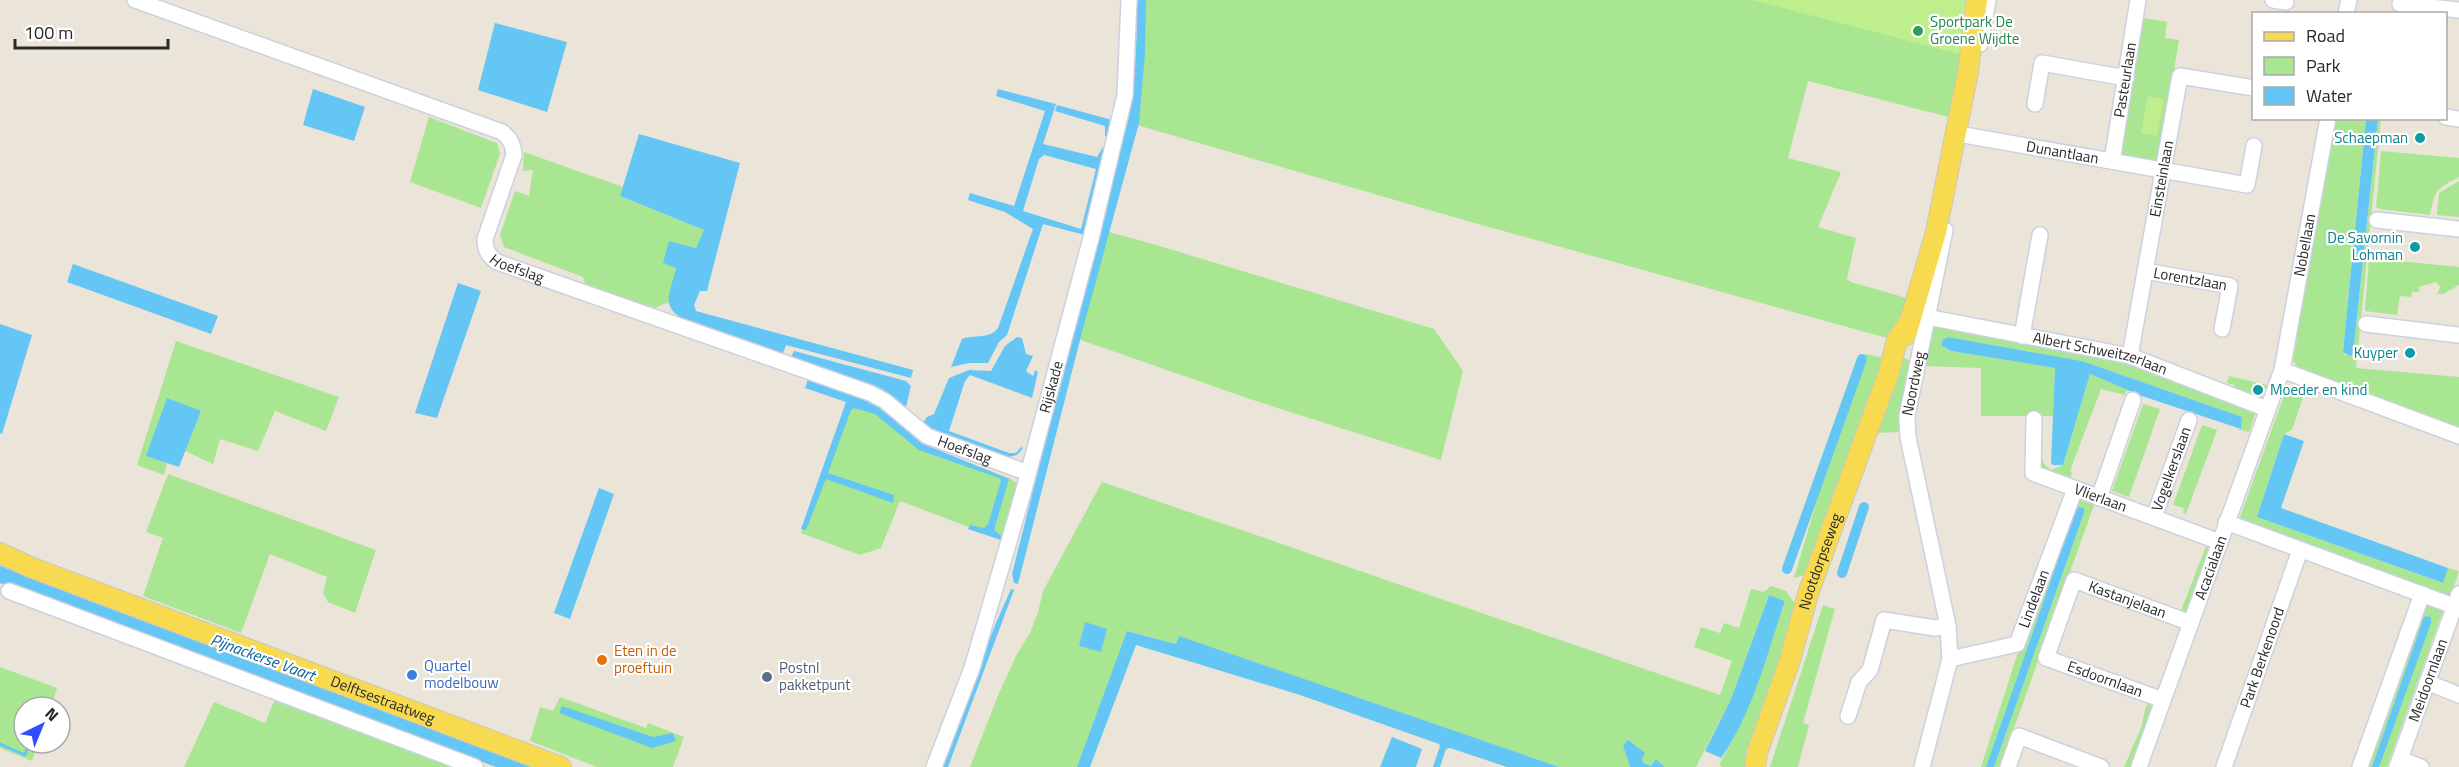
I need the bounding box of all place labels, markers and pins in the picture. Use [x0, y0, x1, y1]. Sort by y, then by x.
place label: Sportpark De Groene Wijdte [1930, 10, 2019, 50]
marker: Sportpark De Groene Wijdte [1911, 24, 1925, 38]
place label: Schaepman [2334, 126, 2408, 149]
marker: Schaepman [2413, 131, 2427, 145]
place label: De Savornin Lohman [2327, 226, 2403, 266]
marker: De Savornin Lohman [2408, 240, 2422, 254]
place label: Kuyper [2354, 341, 2398, 364]
marker: Kuyper [2403, 346, 2417, 360]
place label: Moeder en kind [2270, 378, 2367, 401]
marker: Moeder en kind [2251, 383, 2265, 397]
place label: Eten in de proeftuin [614, 639, 677, 679]
marker: Eten in de proeftuin [595, 653, 609, 667]
place label: Quartel modelbouw [424, 654, 499, 694]
place label: Postnl pakketpunt [779, 656, 851, 696]
marker: Quartel modelbouw [405, 668, 419, 682]
marker: Postnl pakketpunt [760, 670, 774, 684]

